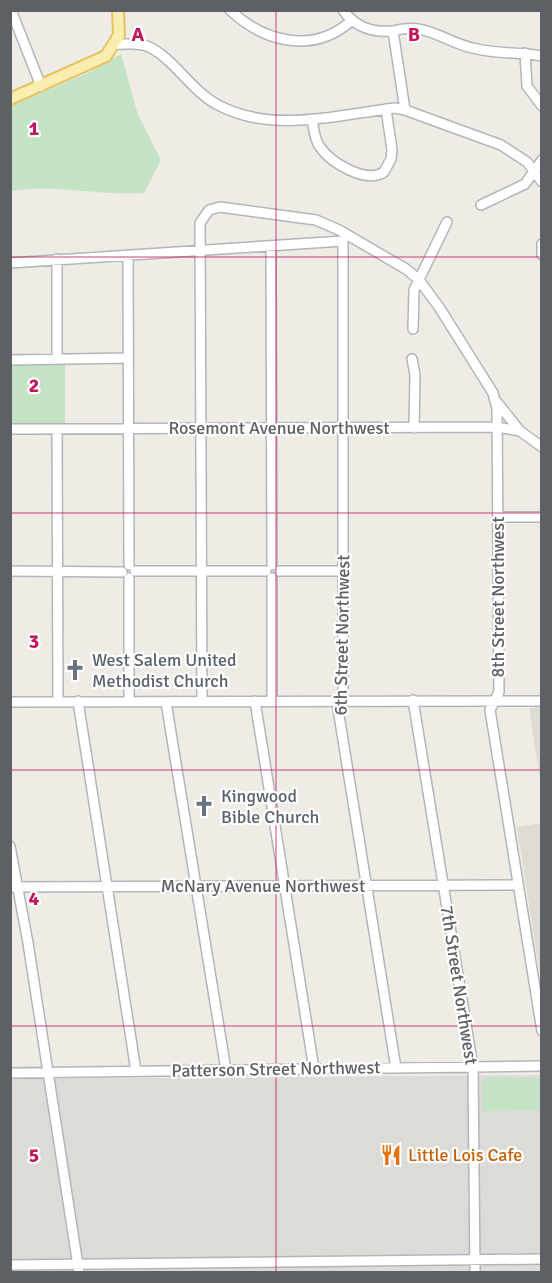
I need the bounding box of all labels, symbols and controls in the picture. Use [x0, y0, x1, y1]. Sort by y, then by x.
text: A [132, 22, 145, 47]
text: B [408, 22, 420, 47]
text: 1 [29, 116, 40, 141]
text: 2 [29, 373, 39, 398]
street label: Rosemont Avenue Northwest [168, 417, 390, 439]
street label: 8th Street Northwest [487, 516, 509, 678]
street label: 6th Street Northwest [330, 554, 354, 716]
text: 3 [29, 629, 39, 654]
place label: West Salem United Methodist Church [92, 649, 237, 692]
church icon: West Salem United Methodist Church [63, 658, 87, 682]
place label: Kingwood Bible Church [221, 785, 319, 828]
church icon: Kingwood Bible Church [192, 794, 216, 818]
street label: McNary Avenue Northwest [161, 875, 365, 897]
text: 4 [29, 886, 40, 911]
street label: 7th Street Northwest [436, 904, 482, 1066]
street label: Patterson Street Northwest [171, 1056, 381, 1082]
text: 5 [29, 1143, 39, 1168]
restaurant icon: Little Lois Cafe [379, 1143, 403, 1167]
place label: Little Lois Cafe [408, 1144, 522, 1166]

